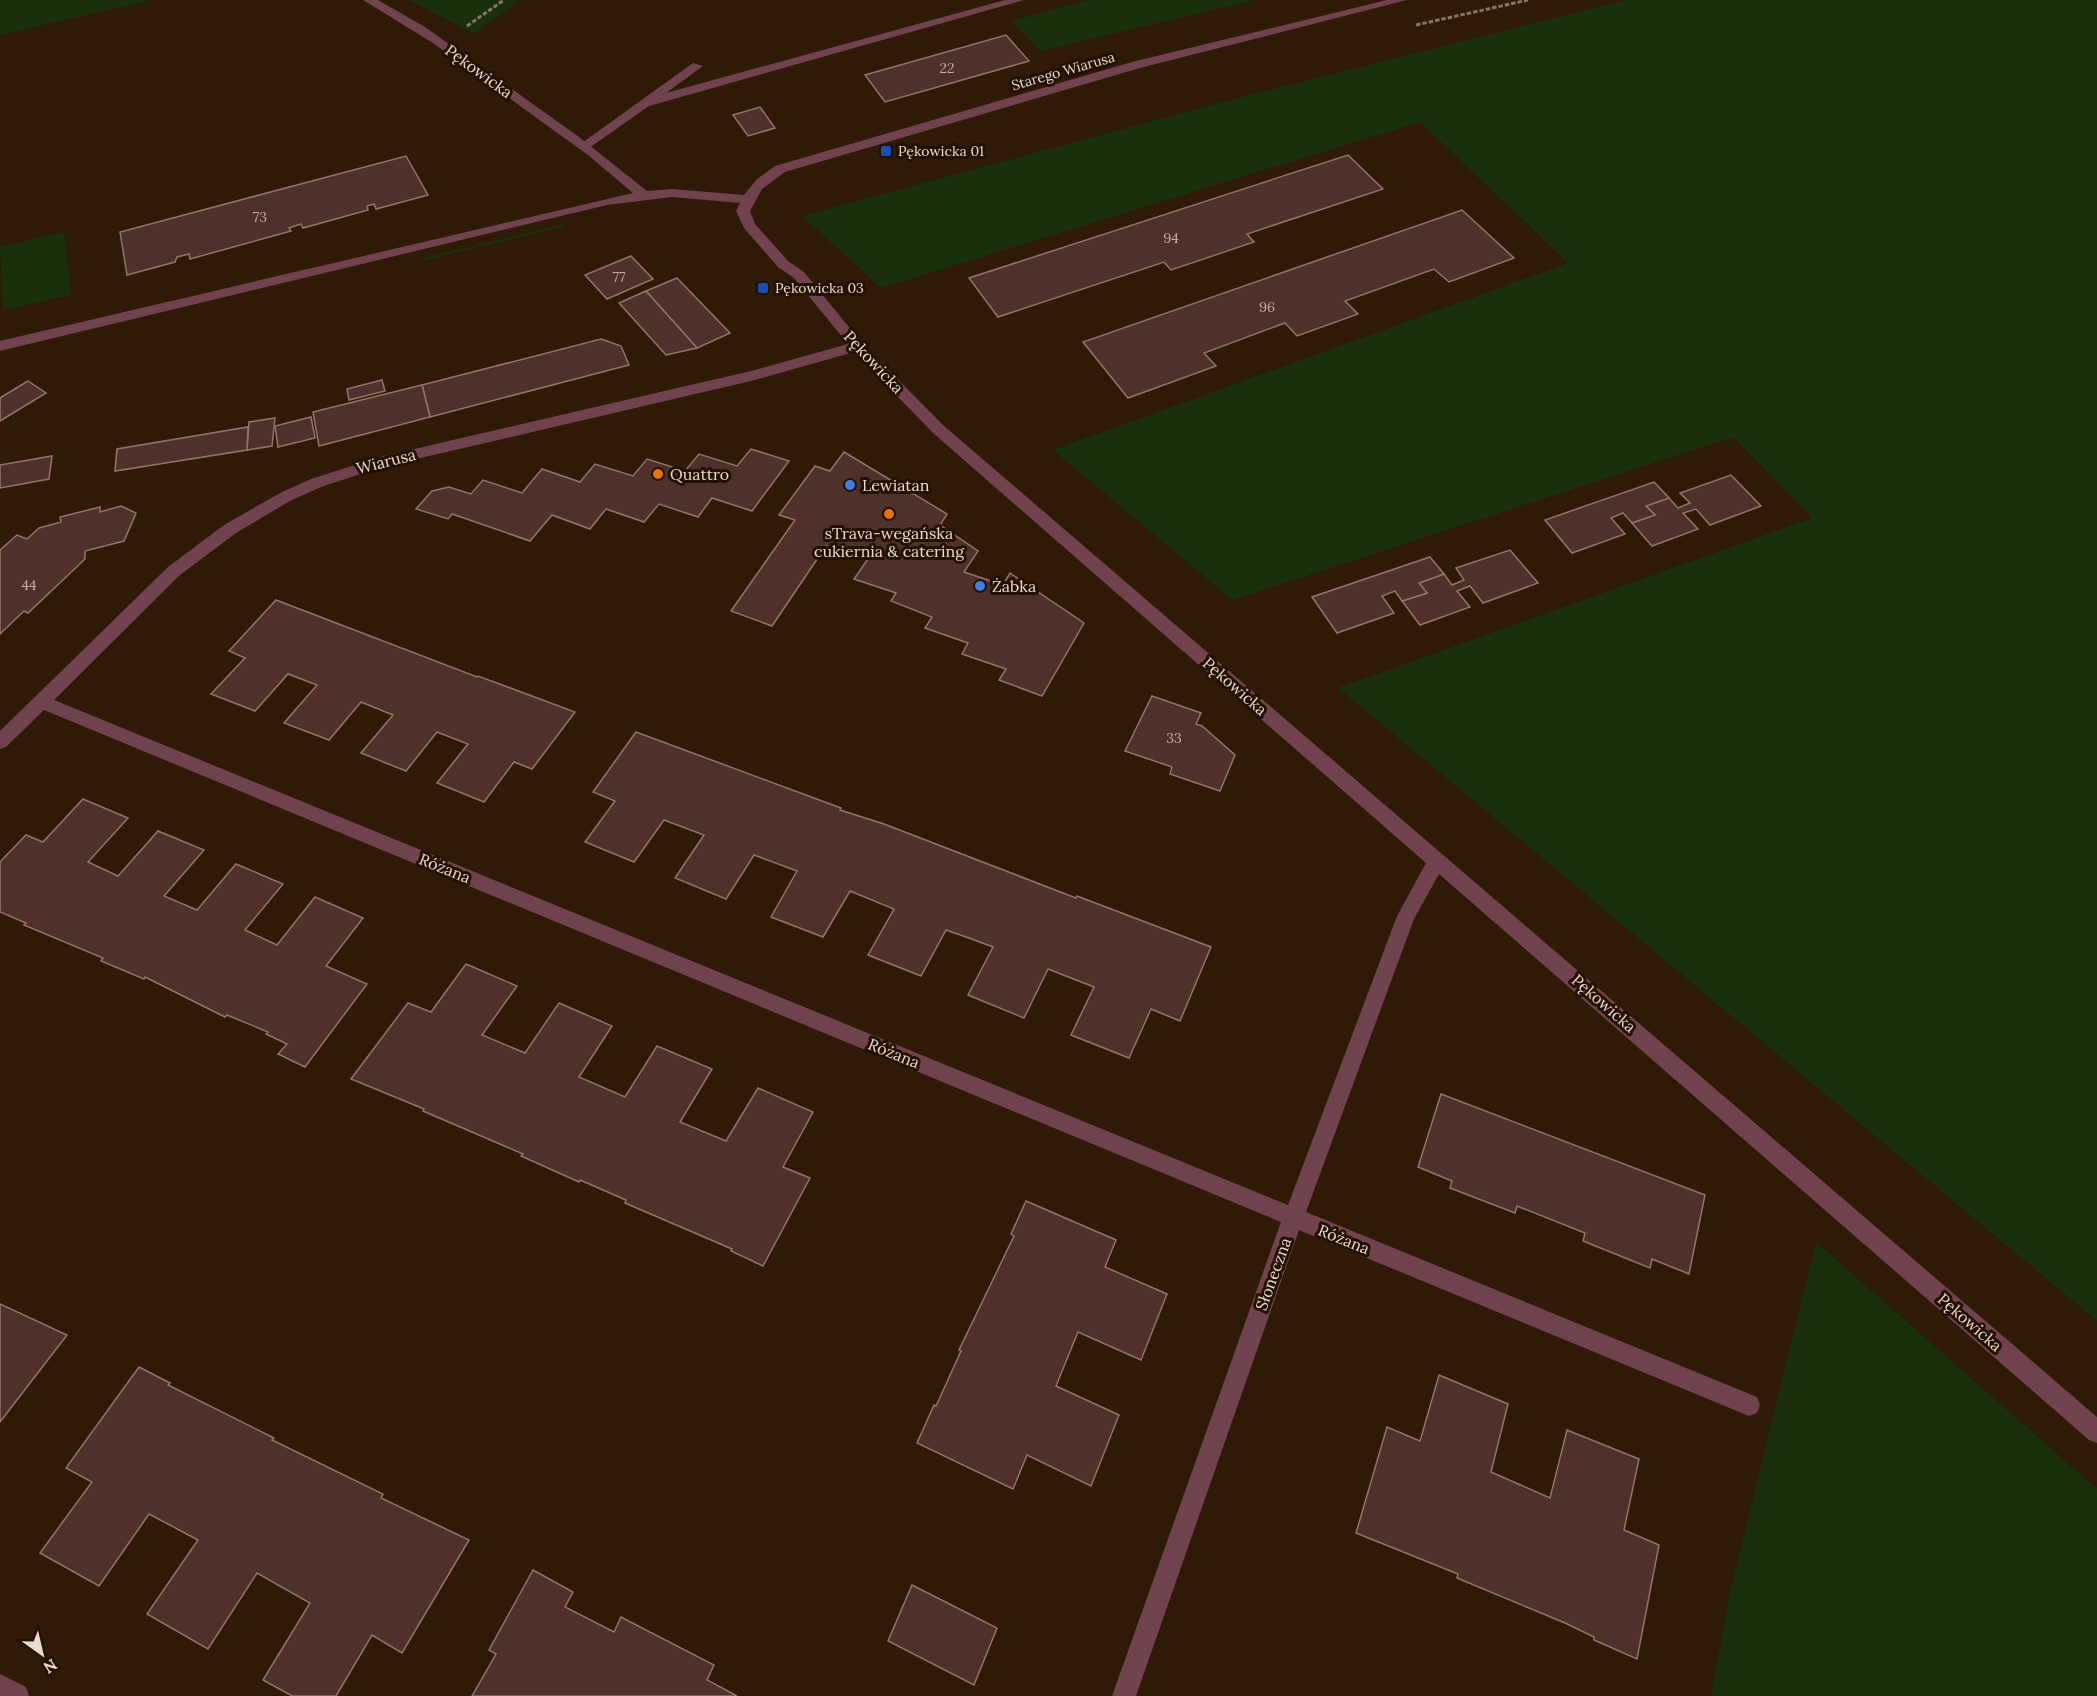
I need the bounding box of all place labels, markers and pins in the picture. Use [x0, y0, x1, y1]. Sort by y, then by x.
place label: Pękowicka 01 [898, 142, 984, 160]
marker: Pękowicka 01 [879, 144, 893, 158]
place label: Pękowicka 03 [775, 279, 864, 297]
marker: Pękowicka 03 [756, 281, 770, 295]
place label: Quattro [670, 464, 729, 484]
marker: Quattro [651, 467, 665, 481]
place label: Lewiatan [862, 475, 930, 495]
marker: Lewiatan [843, 478, 857, 492]
marker: sTrava-wegańska cukiernia & catering [882, 507, 896, 521]
place label: sTrava-wegańska cukiernia & catering [814, 523, 965, 561]
place label: Żabka [992, 576, 1036, 596]
marker: Żabka [973, 579, 987, 593]

